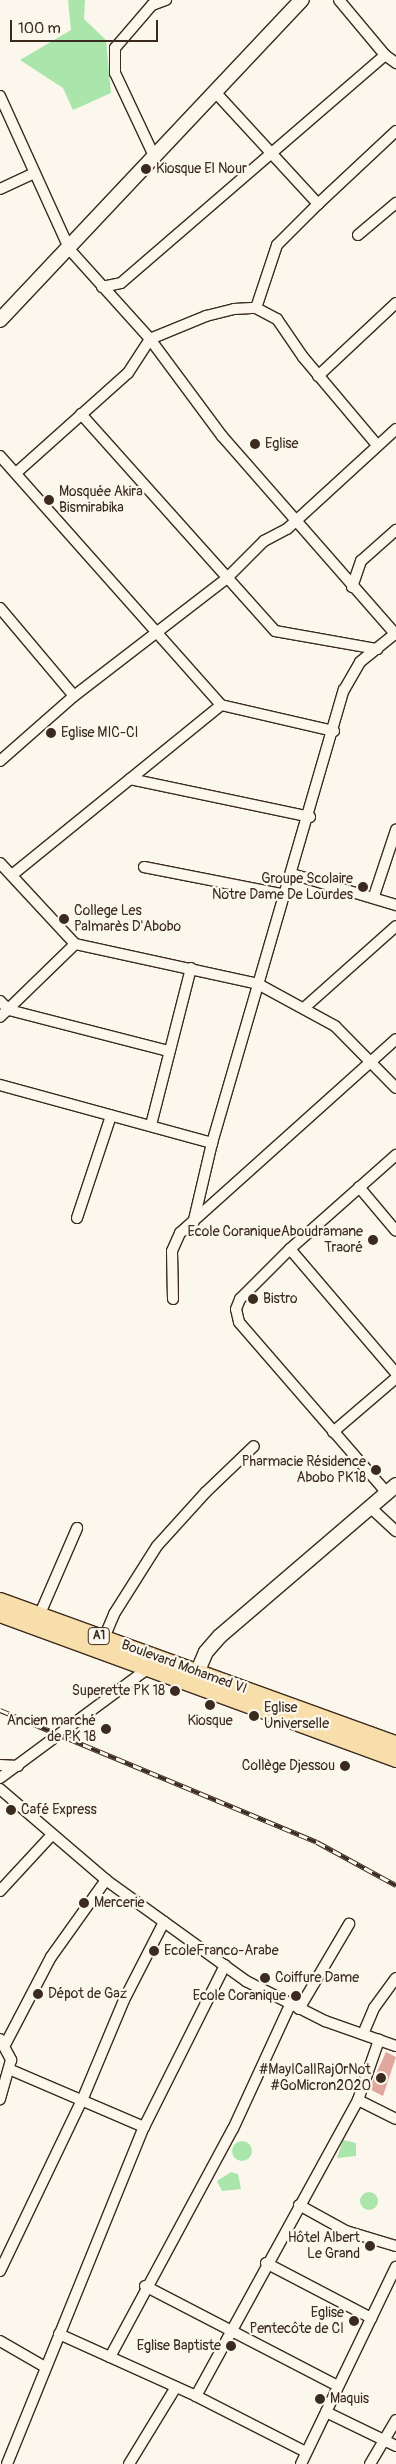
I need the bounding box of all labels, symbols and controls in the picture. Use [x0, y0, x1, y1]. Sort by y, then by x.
scale bar [12, 10, 160, 42]
text: 100 m [18, 19, 61, 38]
place label: Kiosque El Nour [156, 161, 247, 177]
marker: Kiosque El Nour [140, 163, 152, 175]
place label: Eglise [265, 436, 298, 452]
marker: Eglise [249, 438, 261, 450]
place label: Mosquée Akira Bismirabika [59, 484, 143, 516]
marker: Mosquée Akira Bismirabika [43, 494, 55, 506]
place label: Eglise MIC-CI [61, 725, 139, 741]
marker: Eglise MIC-CI [45, 727, 57, 739]
place label: Groupe Scolaire Notre Dame De Lourdes [212, 871, 353, 904]
marker: Groupe Scolaire Notre Dame De Lourdes [357, 881, 369, 893]
place label: College Les Palmarès D'Abobo [74, 903, 181, 936]
marker: College Les Palmarès D'Abobo [58, 913, 70, 925]
place label: Ecole CoraniqueAboudramane Traoré [187, 1224, 363, 1256]
marker: Ecole CoraniqueAboudramane Traoré [367, 1234, 379, 1246]
place label: Bistro [263, 1291, 298, 1307]
marker: Bistro [247, 1293, 259, 1305]
place label: Pharmacie Résidence Abobo PK18 [242, 1454, 366, 1486]
marker: Pharmacie Résidence Abobo PK18 [370, 1464, 382, 1476]
road number: A1 [88, 1626, 110, 1645]
street label: Boulevard Mohamed VI [119, 1636, 249, 1698]
place label: Superette PK 18 [72, 1683, 165, 1699]
marker: Superette PK 18 [169, 1685, 181, 1697]
marker: Kiosque [204, 1699, 216, 1711]
place label: Eglise Universelle [264, 1700, 329, 1732]
marker: Eglise Universelle [248, 1710, 260, 1722]
place label: Ancien marché de PK 18 [7, 1713, 96, 1745]
place label: Kiosque [187, 1713, 233, 1729]
marker: Ancien marché de PK 18 [100, 1723, 112, 1735]
place label: Collège Djessou [242, 1758, 335, 1774]
marker: Collège Djessou [339, 1760, 351, 1772]
place label: Café Express [21, 1802, 97, 1818]
marker: Café Express [5, 1804, 17, 1816]
place label: Mercerie [94, 1895, 144, 1911]
marker: Mercerie [78, 1897, 90, 1909]
place label: EcoleFranco-Arabe [164, 1943, 279, 1959]
marker: EcoleFranco-Arabe [148, 1945, 160, 1957]
place label: Coiffure Dame [275, 1970, 359, 1986]
marker: Coiffure Dame [259, 1972, 271, 1984]
place label: Dépot de Gaz [48, 1986, 127, 2002]
marker: Dépot de Gaz [32, 1988, 44, 2000]
place label: Ecole Coranique [193, 1988, 286, 2004]
marker: Ecole Coranique [290, 1990, 302, 2002]
place label: #MayICallRajOrNot #GoMicron2020 [260, 2062, 371, 2094]
marker: #MayICallRajOrNot #GoMicron2020 [375, 2072, 387, 2084]
place label: Hôtel Albert Le Grand [288, 2230, 360, 2262]
marker: Hôtel Albert Le Grand [364, 2240, 376, 2252]
place label: Eglise Pentecôte de CI [249, 2305, 344, 2338]
marker: Eglise Pentecôte de CI [348, 2315, 360, 2327]
place label: Eglise Baptiste [137, 2338, 221, 2354]
marker: Eglise Baptiste [225, 2340, 237, 2352]
place label: Maquis [330, 2391, 369, 2407]
marker: Maquis [314, 2393, 326, 2405]

